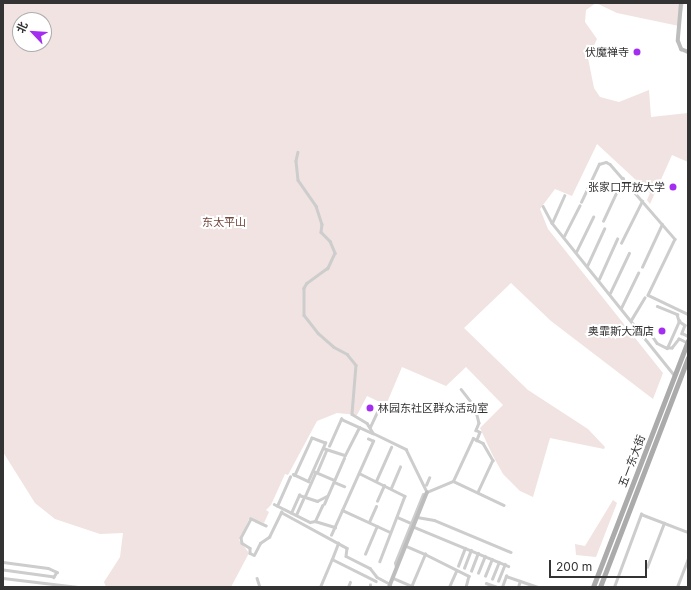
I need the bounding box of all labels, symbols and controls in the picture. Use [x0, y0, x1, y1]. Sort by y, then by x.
north arrow [12, 12, 52, 52]
text: 北 [13, 19, 31, 35]
place label: 伏魔禅寺 [585, 45, 629, 59]
marker: 伏魔禅寺 [632, 47, 642, 57]
place label: 张家口开放大学 [588, 180, 665, 194]
marker: 张家口开放大学 [668, 182, 678, 192]
park label: 东太平山 [202, 215, 246, 229]
place label: 奥霏斯大酒店 [588, 324, 654, 338]
marker: 奥霏斯大酒店 [657, 326, 667, 336]
place label: 林园东社区群众活动室 [378, 401, 488, 415]
marker: 林园东社区群众活动室 [365, 403, 375, 413]
street label: 五一东大街 [616, 433, 648, 489]
scale bar [551, 552, 649, 578]
text: 200 m [556, 559, 592, 574]

